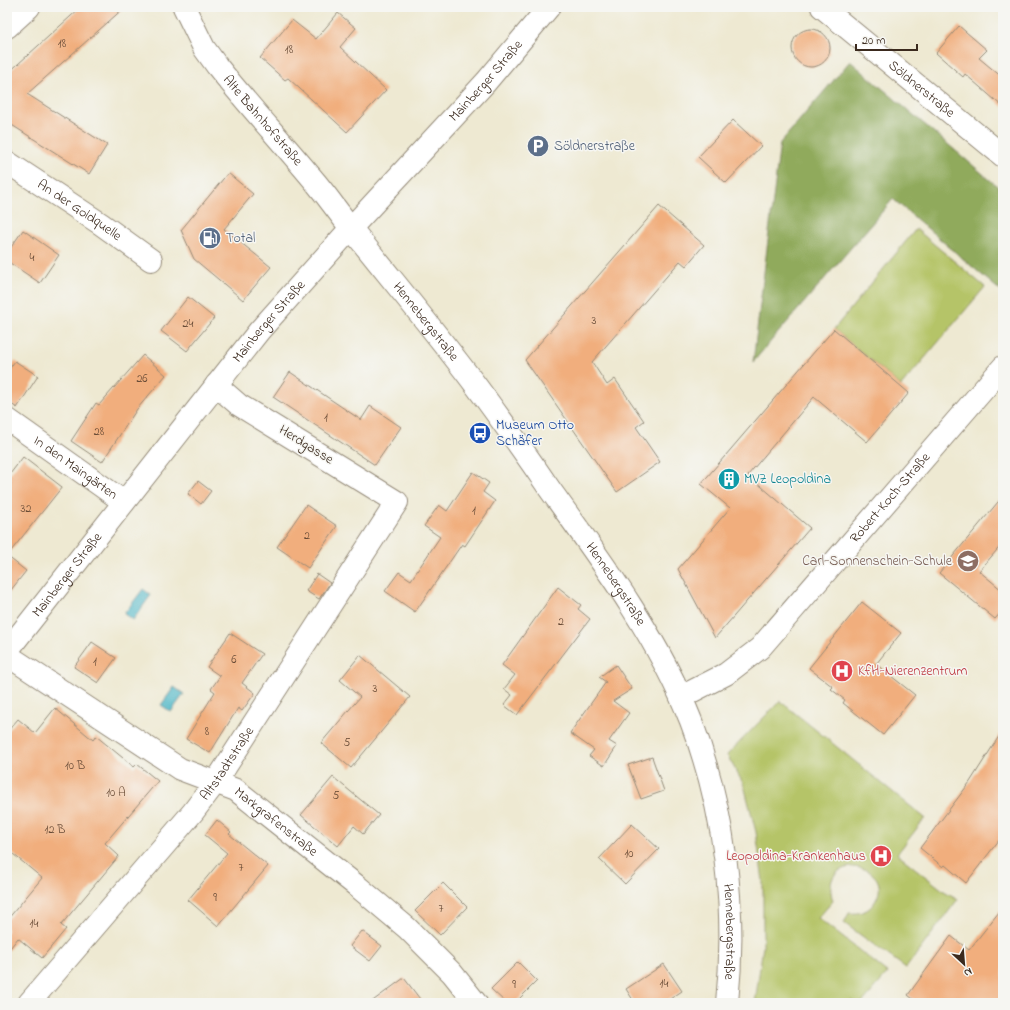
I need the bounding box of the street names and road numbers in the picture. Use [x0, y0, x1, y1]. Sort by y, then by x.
street label: Mainberger Straße [444, 35, 528, 126]
street label: Söldnerstraße [884, 55, 960, 123]
street label: Alte Bahnhofstraße [218, 70, 308, 171]
street label: An der Goldquelle [33, 174, 127, 247]
street label: Mainberger Straße [227, 275, 311, 367]
street label: Hennebergstraße [388, 277, 465, 366]
street label: Herdgasse [274, 420, 338, 471]
street label: In den Maingärten [29, 430, 122, 505]
street label: Robert-Koch-Straße [845, 447, 936, 548]
street label: Mainberger Straße [27, 527, 108, 622]
street label: Hennebergstraße [581, 538, 652, 630]
street label: Altstadtstraße [195, 722, 260, 805]
street label: Markgrafenstraße [230, 782, 323, 862]
street label: Hennebergstraße [718, 883, 741, 981]

